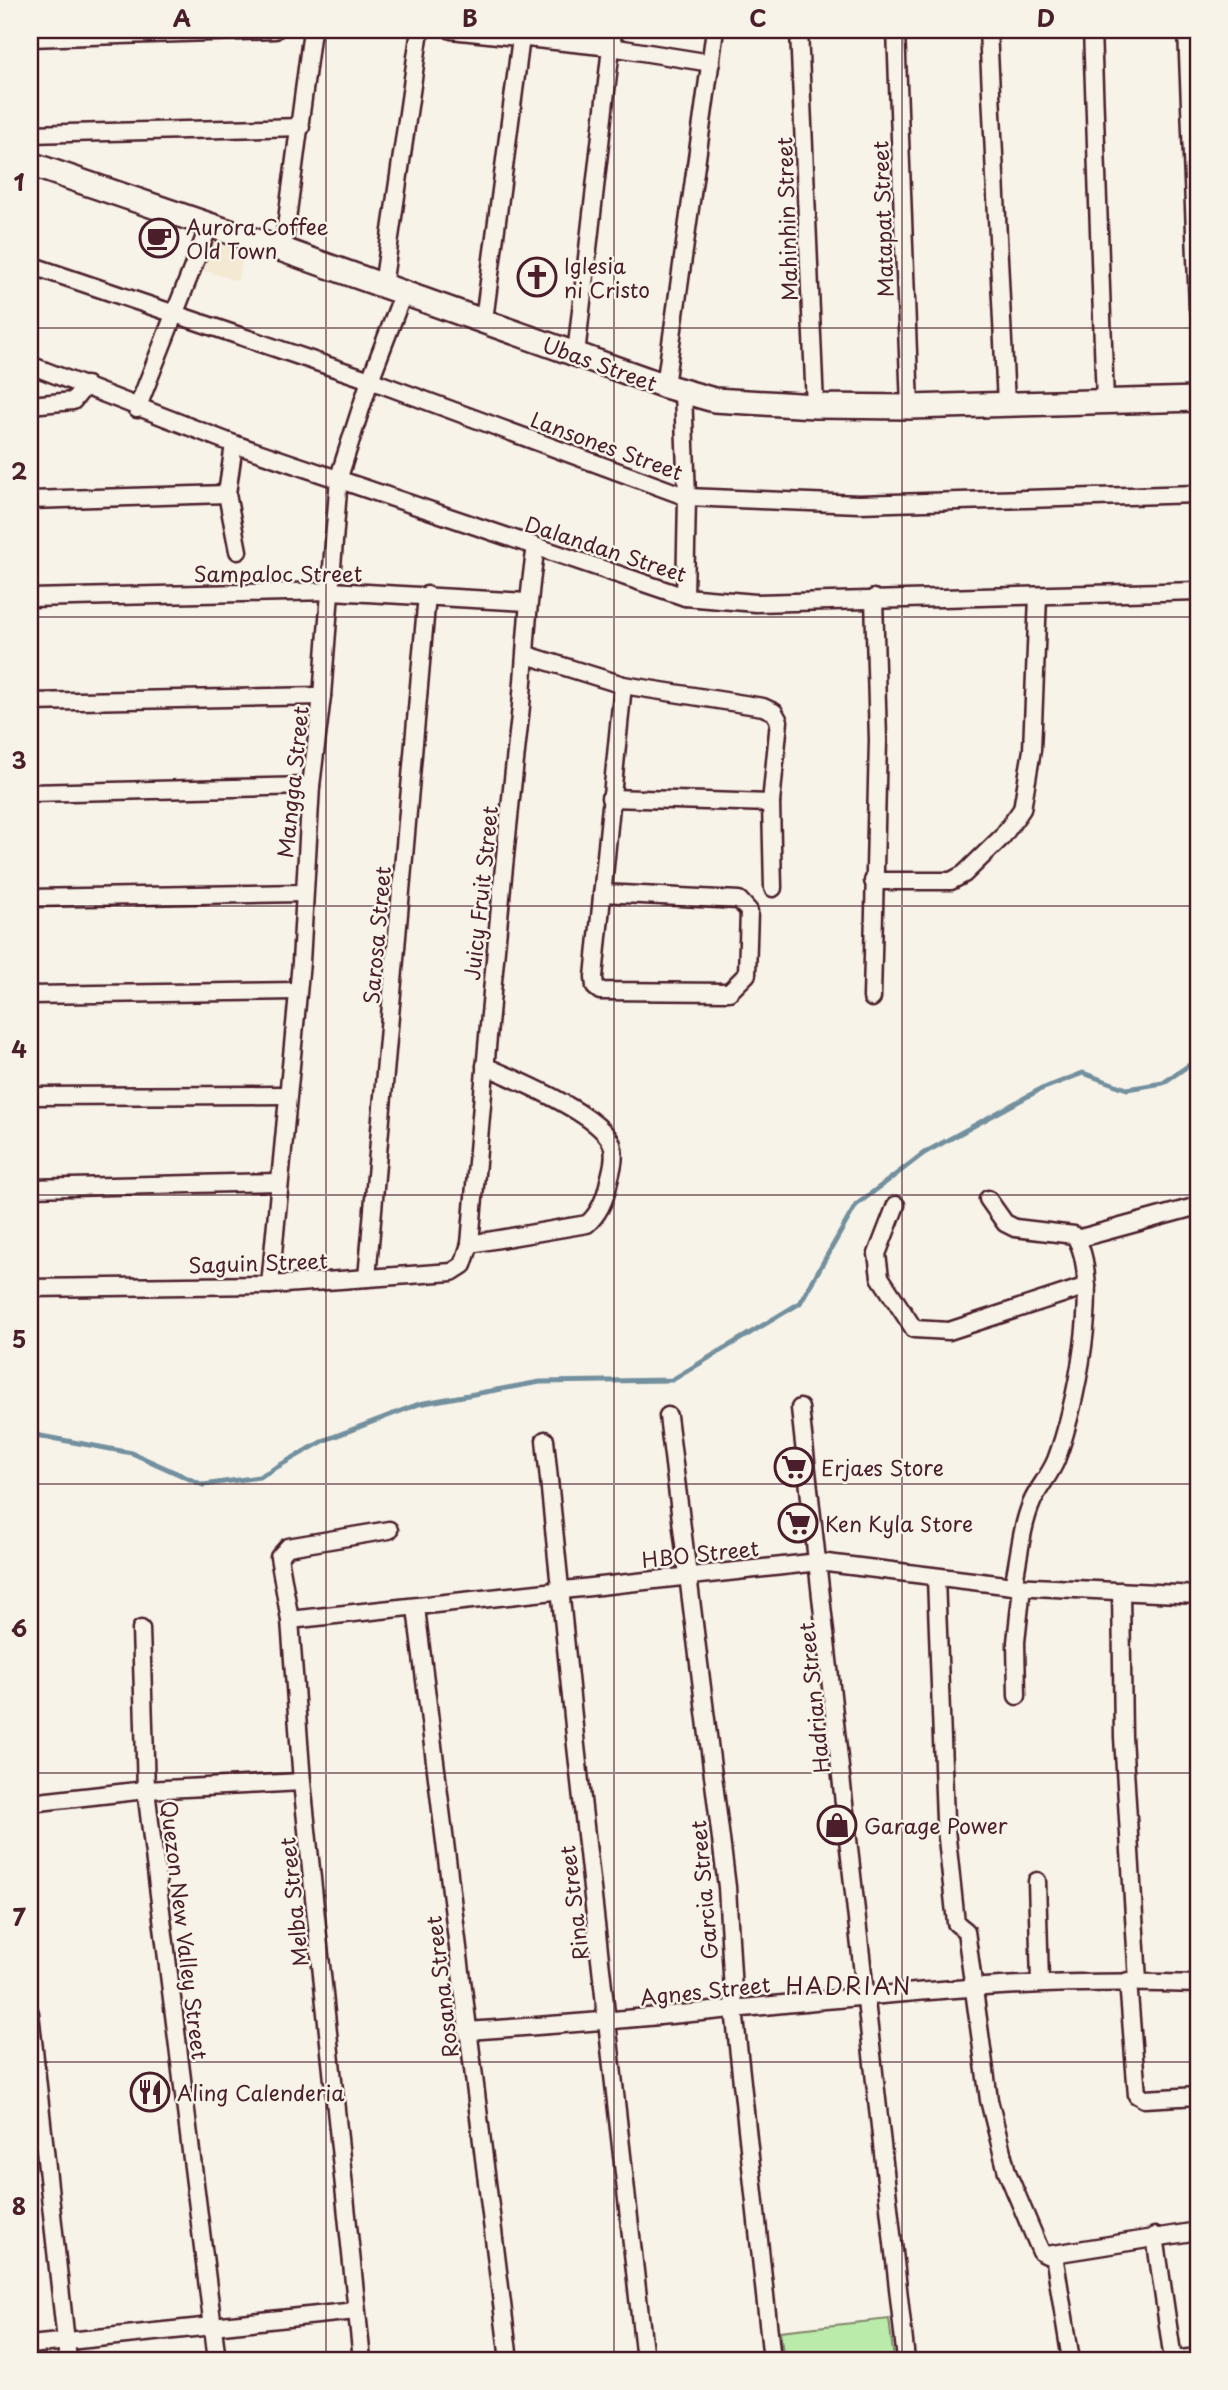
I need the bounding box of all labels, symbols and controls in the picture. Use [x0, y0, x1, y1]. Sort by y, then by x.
text: A [173, 0, 191, 35]
text: B [462, 0, 478, 35]
text: C [749, 0, 767, 35]
text: D [1037, 0, 1055, 35]
street label: Mahinhin Street [767, 136, 805, 302]
street label: Matapat Street [863, 140, 901, 298]
text: 1 [14, 164, 25, 199]
place label: Aurora Coffee Old Town [186, 210, 329, 266]
cafe icon: Aurora Coffee Old Town [138, 217, 180, 259]
place label: Iglesia ni Cristo [564, 249, 650, 305]
church icon: Iglesia ni Cristo [516, 256, 558, 298]
street label: Ubas Street [538, 327, 662, 399]
street label: Lansones Street [526, 403, 688, 487]
text: 2 [11, 453, 27, 488]
street label: Dalandan Street [521, 507, 691, 589]
street label: Sampaloc Street [194, 557, 362, 589]
street label: Mangga Street [268, 704, 316, 860]
text: 3 [11, 742, 27, 777]
street label: Juicy Fruit Street [455, 804, 505, 982]
street label: Sarosa Street [354, 865, 398, 1005]
text: 4 [11, 1031, 27, 1066]
street label: Saguin Street [188, 1244, 328, 1280]
text: 5 [12, 1321, 26, 1356]
supermarket icon: Erjaes Store [773, 1446, 815, 1488]
place label: Erjaes Store [821, 1451, 944, 1483]
supermarket icon: Ken Kyla Store [777, 1502, 819, 1544]
place label: Ken Kyla Store [825, 1507, 973, 1539]
street label: HBO Street [640, 1531, 760, 1575]
text: 6 [11, 1610, 27, 1645]
street label: Hadrian Street [789, 1621, 837, 1775]
street label: Quezon New Valley Street [153, 1799, 217, 2061]
shop icon: Garage Power [816, 1804, 858, 1846]
place label: Garage Power [864, 1809, 1008, 1841]
street label: Garcia Street [681, 1819, 725, 1961]
street label: Melba Street [270, 1836, 316, 1968]
street label: Rina Street [550, 1844, 596, 1962]
text: 7 [12, 1899, 26, 1934]
street label: Rosana Street [416, 1914, 466, 2060]
street label: Agnes Street [638, 1967, 772, 2013]
district label: HADRIAN [785, 1968, 913, 2003]
restaurant icon: Aling Calenderia [129, 2071, 171, 2113]
place label: Aling Calenderia [177, 2076, 345, 2108]
text: 8 [12, 2188, 26, 2223]

